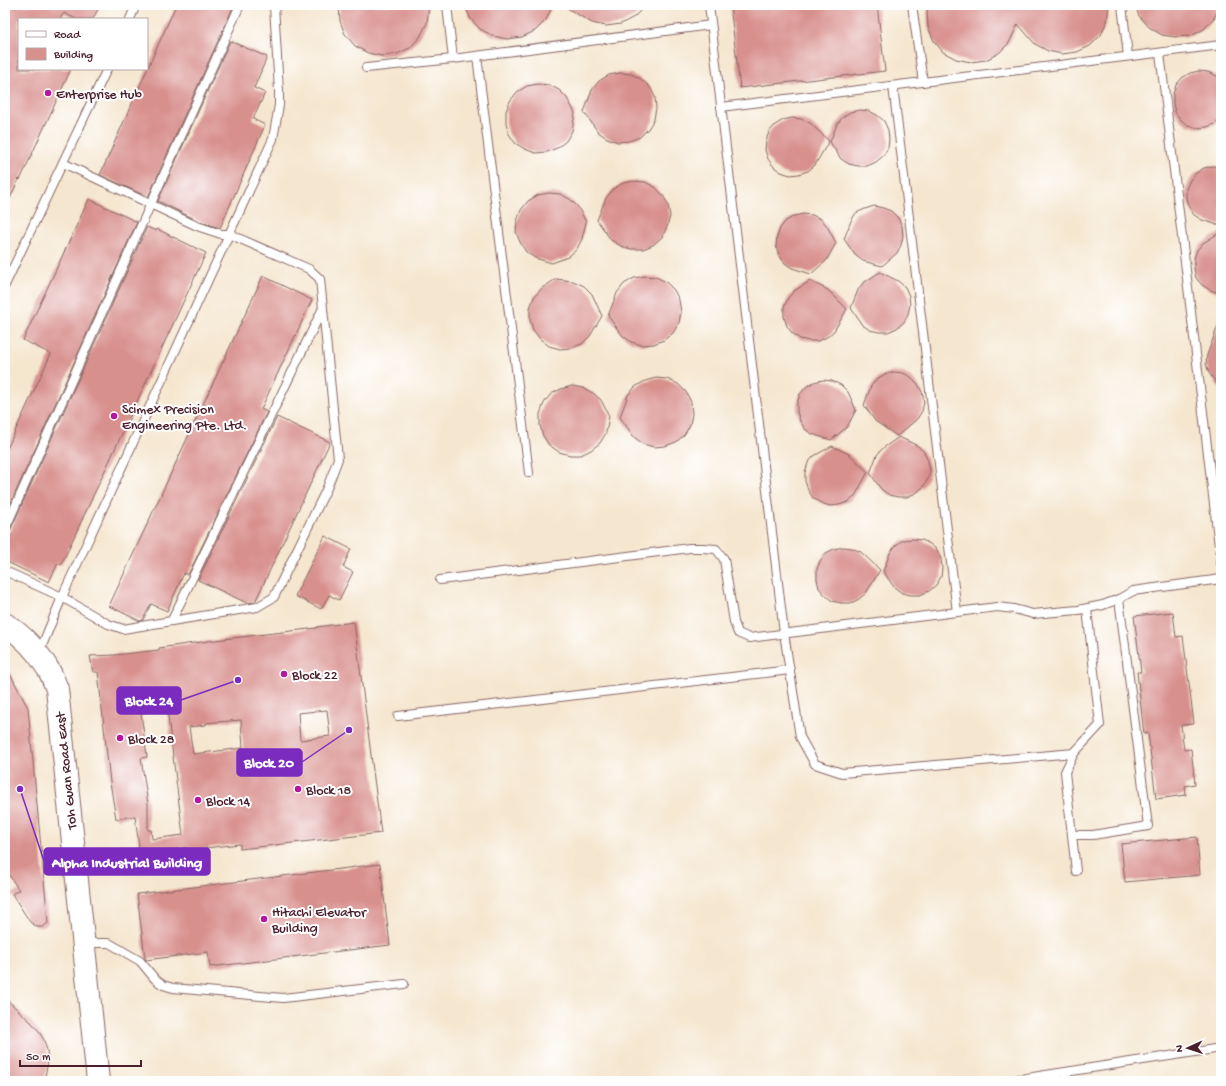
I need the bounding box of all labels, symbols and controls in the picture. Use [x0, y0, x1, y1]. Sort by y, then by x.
legend [18, 18, 148, 70]
text: Road [54, 29, 81, 43]
text: Building [53, 49, 93, 63]
place label: Enterprise Hub [56, 87, 142, 104]
marker: Enterprise Hub [43, 88, 53, 98]
place label: Scimex Precision Engineering Pte. Ltd. [122, 402, 247, 435]
marker: Scimex Precision Engineering Pte. Ltd. [109, 411, 119, 421]
place label: Block 22 [291, 668, 338, 685]
marker: Block 22 [279, 669, 289, 679]
callout: Block 24 [117, 687, 181, 714]
text: Block 24 [124, 693, 174, 711]
street label: Toh Guan Road East [53, 710, 82, 831]
place label: Block 28 [127, 732, 175, 749]
marker: Block 28 [115, 733, 125, 743]
callout: Block 20 [237, 749, 302, 776]
text: Block 20 [243, 755, 294, 773]
place label: Block 18 [305, 783, 351, 800]
marker: Block 18 [293, 784, 303, 794]
place label: Block 14 [205, 794, 250, 811]
marker: Block 14 [193, 795, 203, 805]
callout: Alpha Industrial Building [44, 848, 210, 875]
text: Alpha Industrial Building [51, 855, 203, 873]
place label: Hitachi Elevator Building [271, 905, 367, 938]
marker: Hitachi Elevator Building [259, 914, 269, 924]
north arrow [1168, 1028, 1208, 1068]
scale bar [20, 1042, 141, 1068]
text: N [1174, 1045, 1186, 1052]
text: 50 m [26, 1051, 51, 1065]

